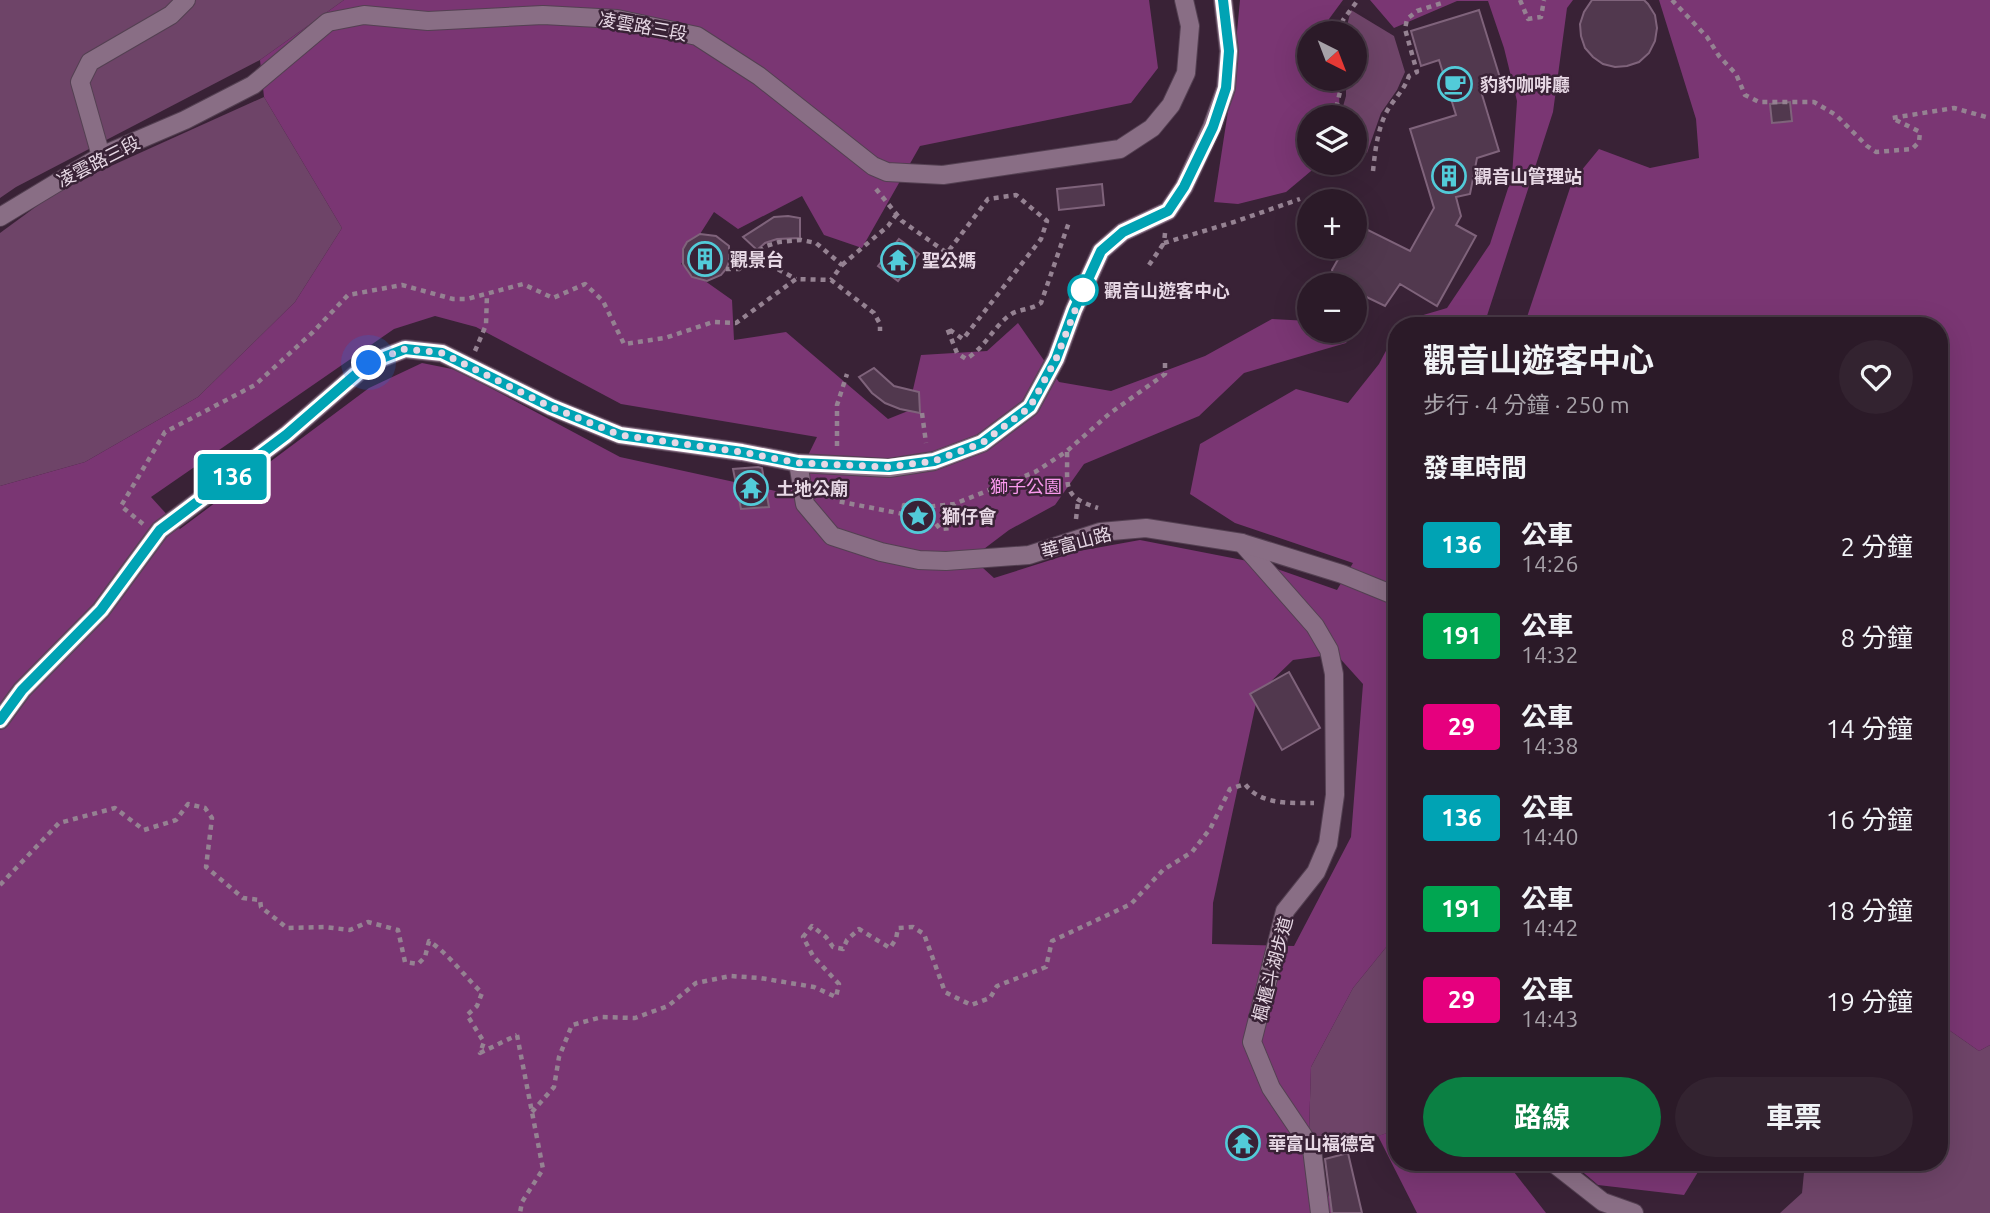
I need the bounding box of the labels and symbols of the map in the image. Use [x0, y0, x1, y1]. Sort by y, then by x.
street label: 凌雲路三段 [597, 8, 689, 44]
north arrow [1297, 21, 1367, 91]
cafe icon: 豹豹咖啡廳 [1436, 65, 1474, 103]
place label: 豹豹咖啡廳 [1480, 74, 1570, 94]
street label: 凌雲路三段 [53, 132, 143, 190]
building icon: 觀音山管理站 [1430, 157, 1468, 195]
place label: 觀音山管理站 [1474, 166, 1582, 186]
building icon: 觀景台 [686, 240, 724, 278]
temple icon: 聖公媽 [879, 241, 917, 279]
place label: 觀景台 [730, 249, 784, 269]
place label: 聖公媽 [922, 250, 976, 270]
marker: 觀音山遊客中心 [1068, 275, 1098, 305]
place label: 觀音山遊客中心 [1104, 280, 1230, 300]
your location [351, 345, 386, 380]
line badge: 136 [192, 454, 272, 500]
temple icon: 土地公廟 [732, 469, 770, 507]
park label: 獅子公園 [990, 476, 1062, 496]
place label: 土地公廟 [776, 478, 848, 498]
place icon: 獅仔會 [899, 497, 937, 535]
place label: 獅仔會 [942, 506, 997, 526]
street label: 華富山路 [1039, 523, 1113, 561]
street label: 楓櫃斗湖步道 [1248, 914, 1296, 1024]
temple icon: 華富山福德宮 [1224, 1124, 1262, 1162]
place label: 華富山福德宮 [1268, 1133, 1376, 1153]

